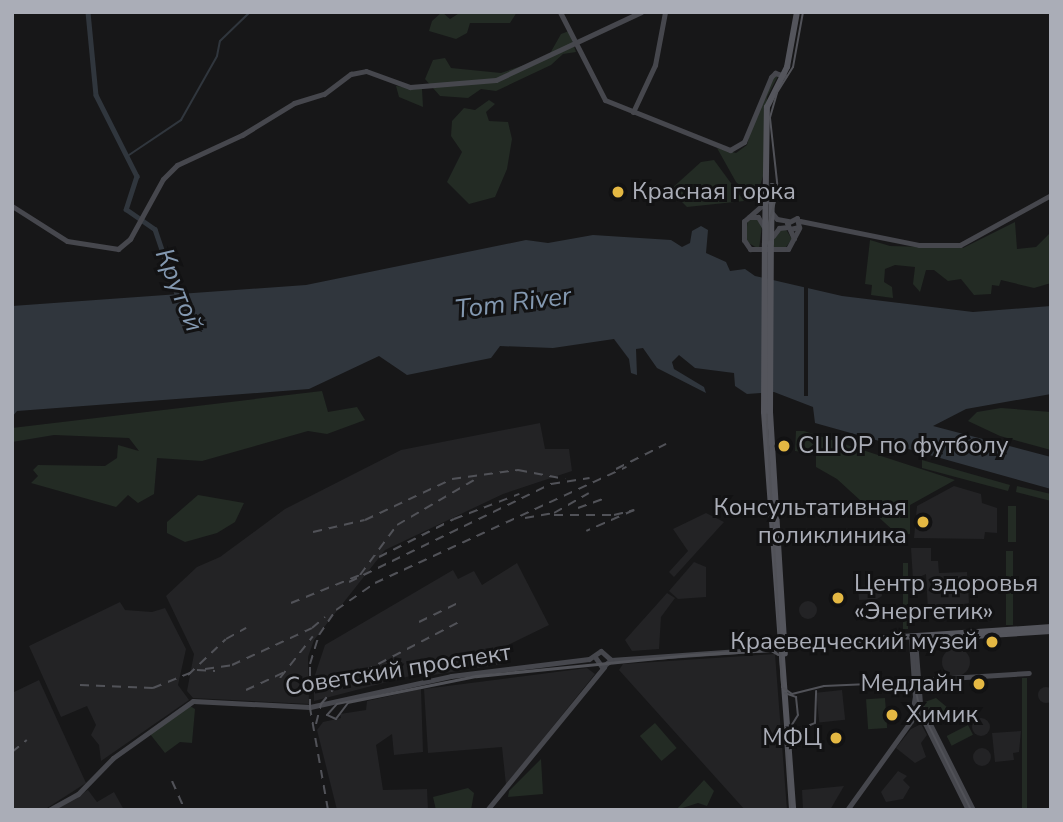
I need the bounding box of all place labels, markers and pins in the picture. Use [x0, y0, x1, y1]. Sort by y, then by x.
place label: Красная горка [632, 178, 796, 206]
marker: Красная горка [610, 184, 626, 200]
place label: СШОР по футболу [798, 432, 1009, 460]
marker: СШОР по футболу [776, 438, 792, 454]
place label: Консультативная поликлиника [714, 494, 907, 550]
marker: Консультативная поликлиника [913, 512, 933, 532]
place label: Центр здоровья «Энергетик» [854, 570, 1038, 626]
marker: Центр здоровья «Энергетик» [828, 588, 848, 608]
place label: Краеведческий музей [730, 628, 978, 656]
marker: Краеведческий музей [984, 634, 1000, 650]
place label: Медлайн [860, 670, 963, 698]
marker: Медлайн [969, 674, 989, 694]
place label: Химик [906, 701, 978, 729]
marker: Химик [884, 707, 900, 723]
place label: МФЦ [762, 724, 822, 752]
marker: МФЦ [828, 730, 844, 746]

